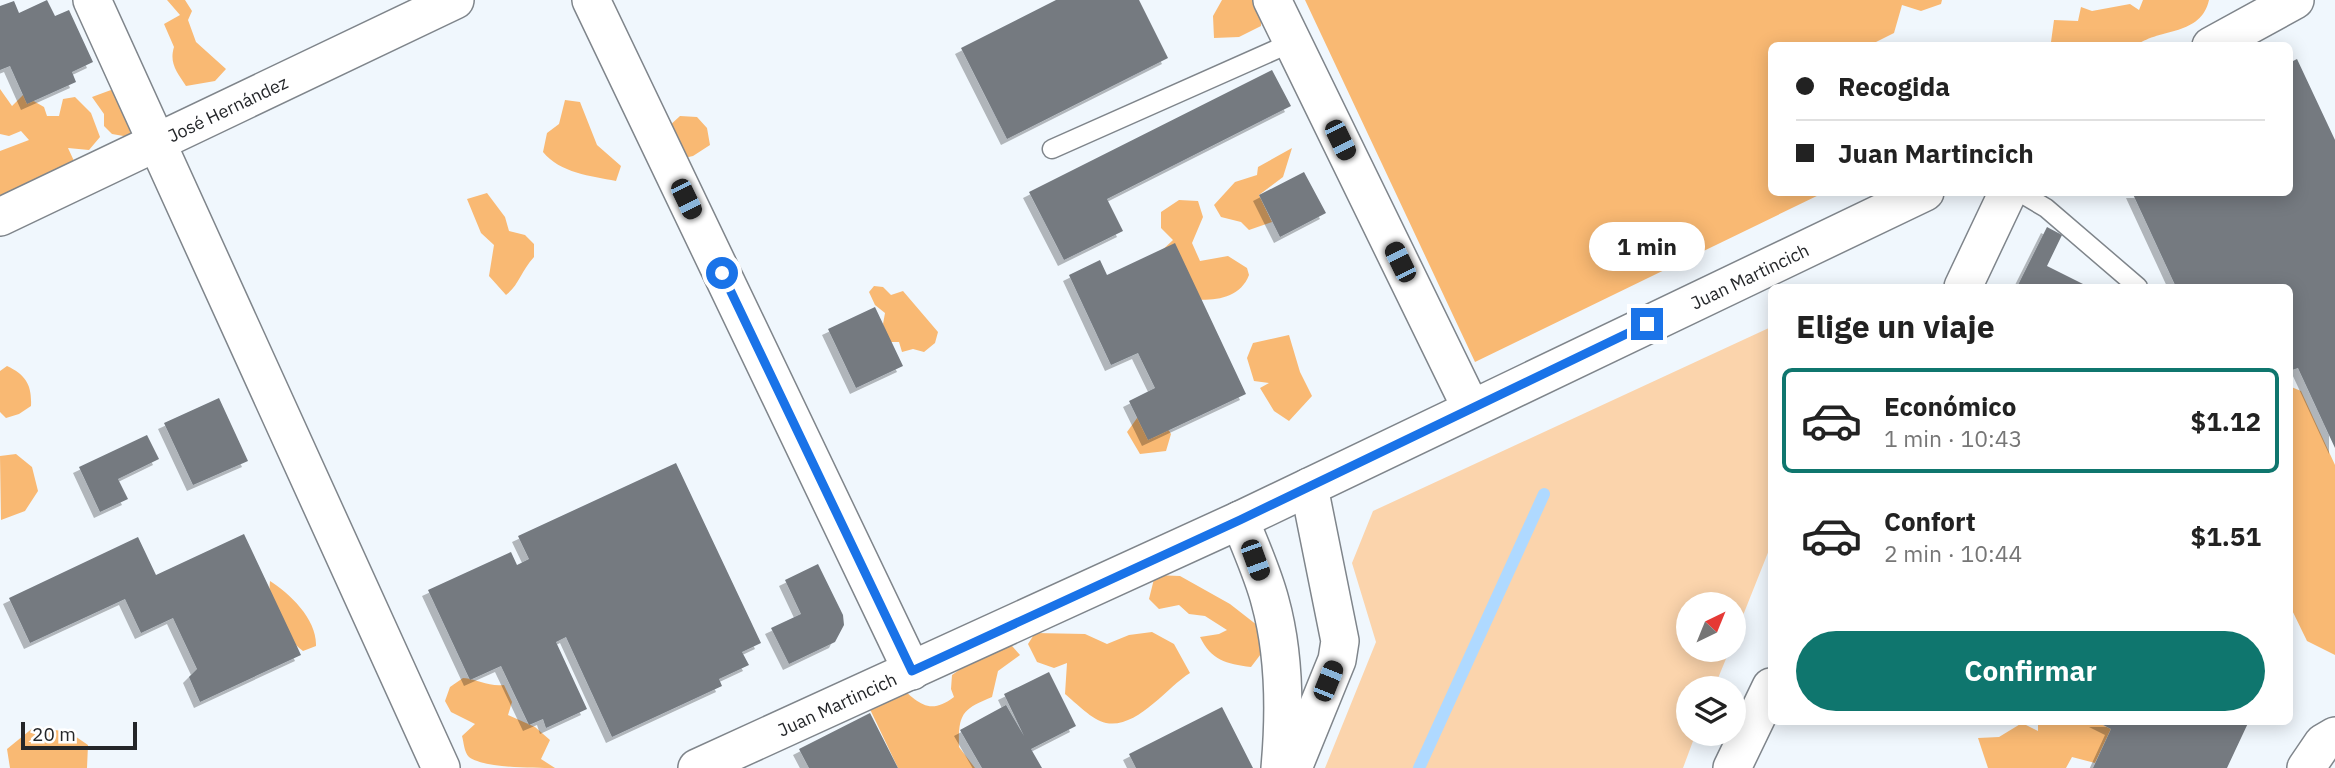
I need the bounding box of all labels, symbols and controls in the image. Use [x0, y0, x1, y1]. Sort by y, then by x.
text: Recogida [1838, 69, 1950, 103]
street label: José Hernández [164, 70, 291, 147]
car [1322, 117, 1359, 163]
text: Juan Martincich [1838, 136, 2034, 170]
car [668, 176, 705, 222]
callout: 1 min [1589, 222, 1705, 272]
text: 1 min [1617, 231, 1677, 261]
street label: Juan Martincich [1687, 238, 1813, 314]
car [1382, 239, 1419, 285]
route start [706, 257, 738, 289]
text: Elige un viaje [1796, 305, 1995, 347]
route end [1631, 308, 1663, 340]
icon: car [1800, 389, 1863, 452]
text: Económico [1884, 389, 2016, 423]
text: $1.12 [2191, 404, 2261, 438]
text: 1 min · 10:43 [1884, 423, 2022, 453]
icon: car [1800, 504, 1863, 567]
text: Confort [1884, 504, 1976, 538]
text: $1.51 [2191, 519, 2261, 553]
car [1238, 537, 1273, 583]
text: 2 min · 10:44 [1884, 538, 2022, 568]
north arrow [1676, 592, 1746, 662]
map controls [1676, 592, 1746, 746]
button: Confirmar [1796, 631, 2265, 711]
car [1311, 658, 1346, 704]
street label: Juan Martincich [774, 667, 900, 741]
button: layers [1676, 676, 1746, 746]
scale bar [21, 719, 136, 751]
text: 20 m [32, 722, 76, 746]

